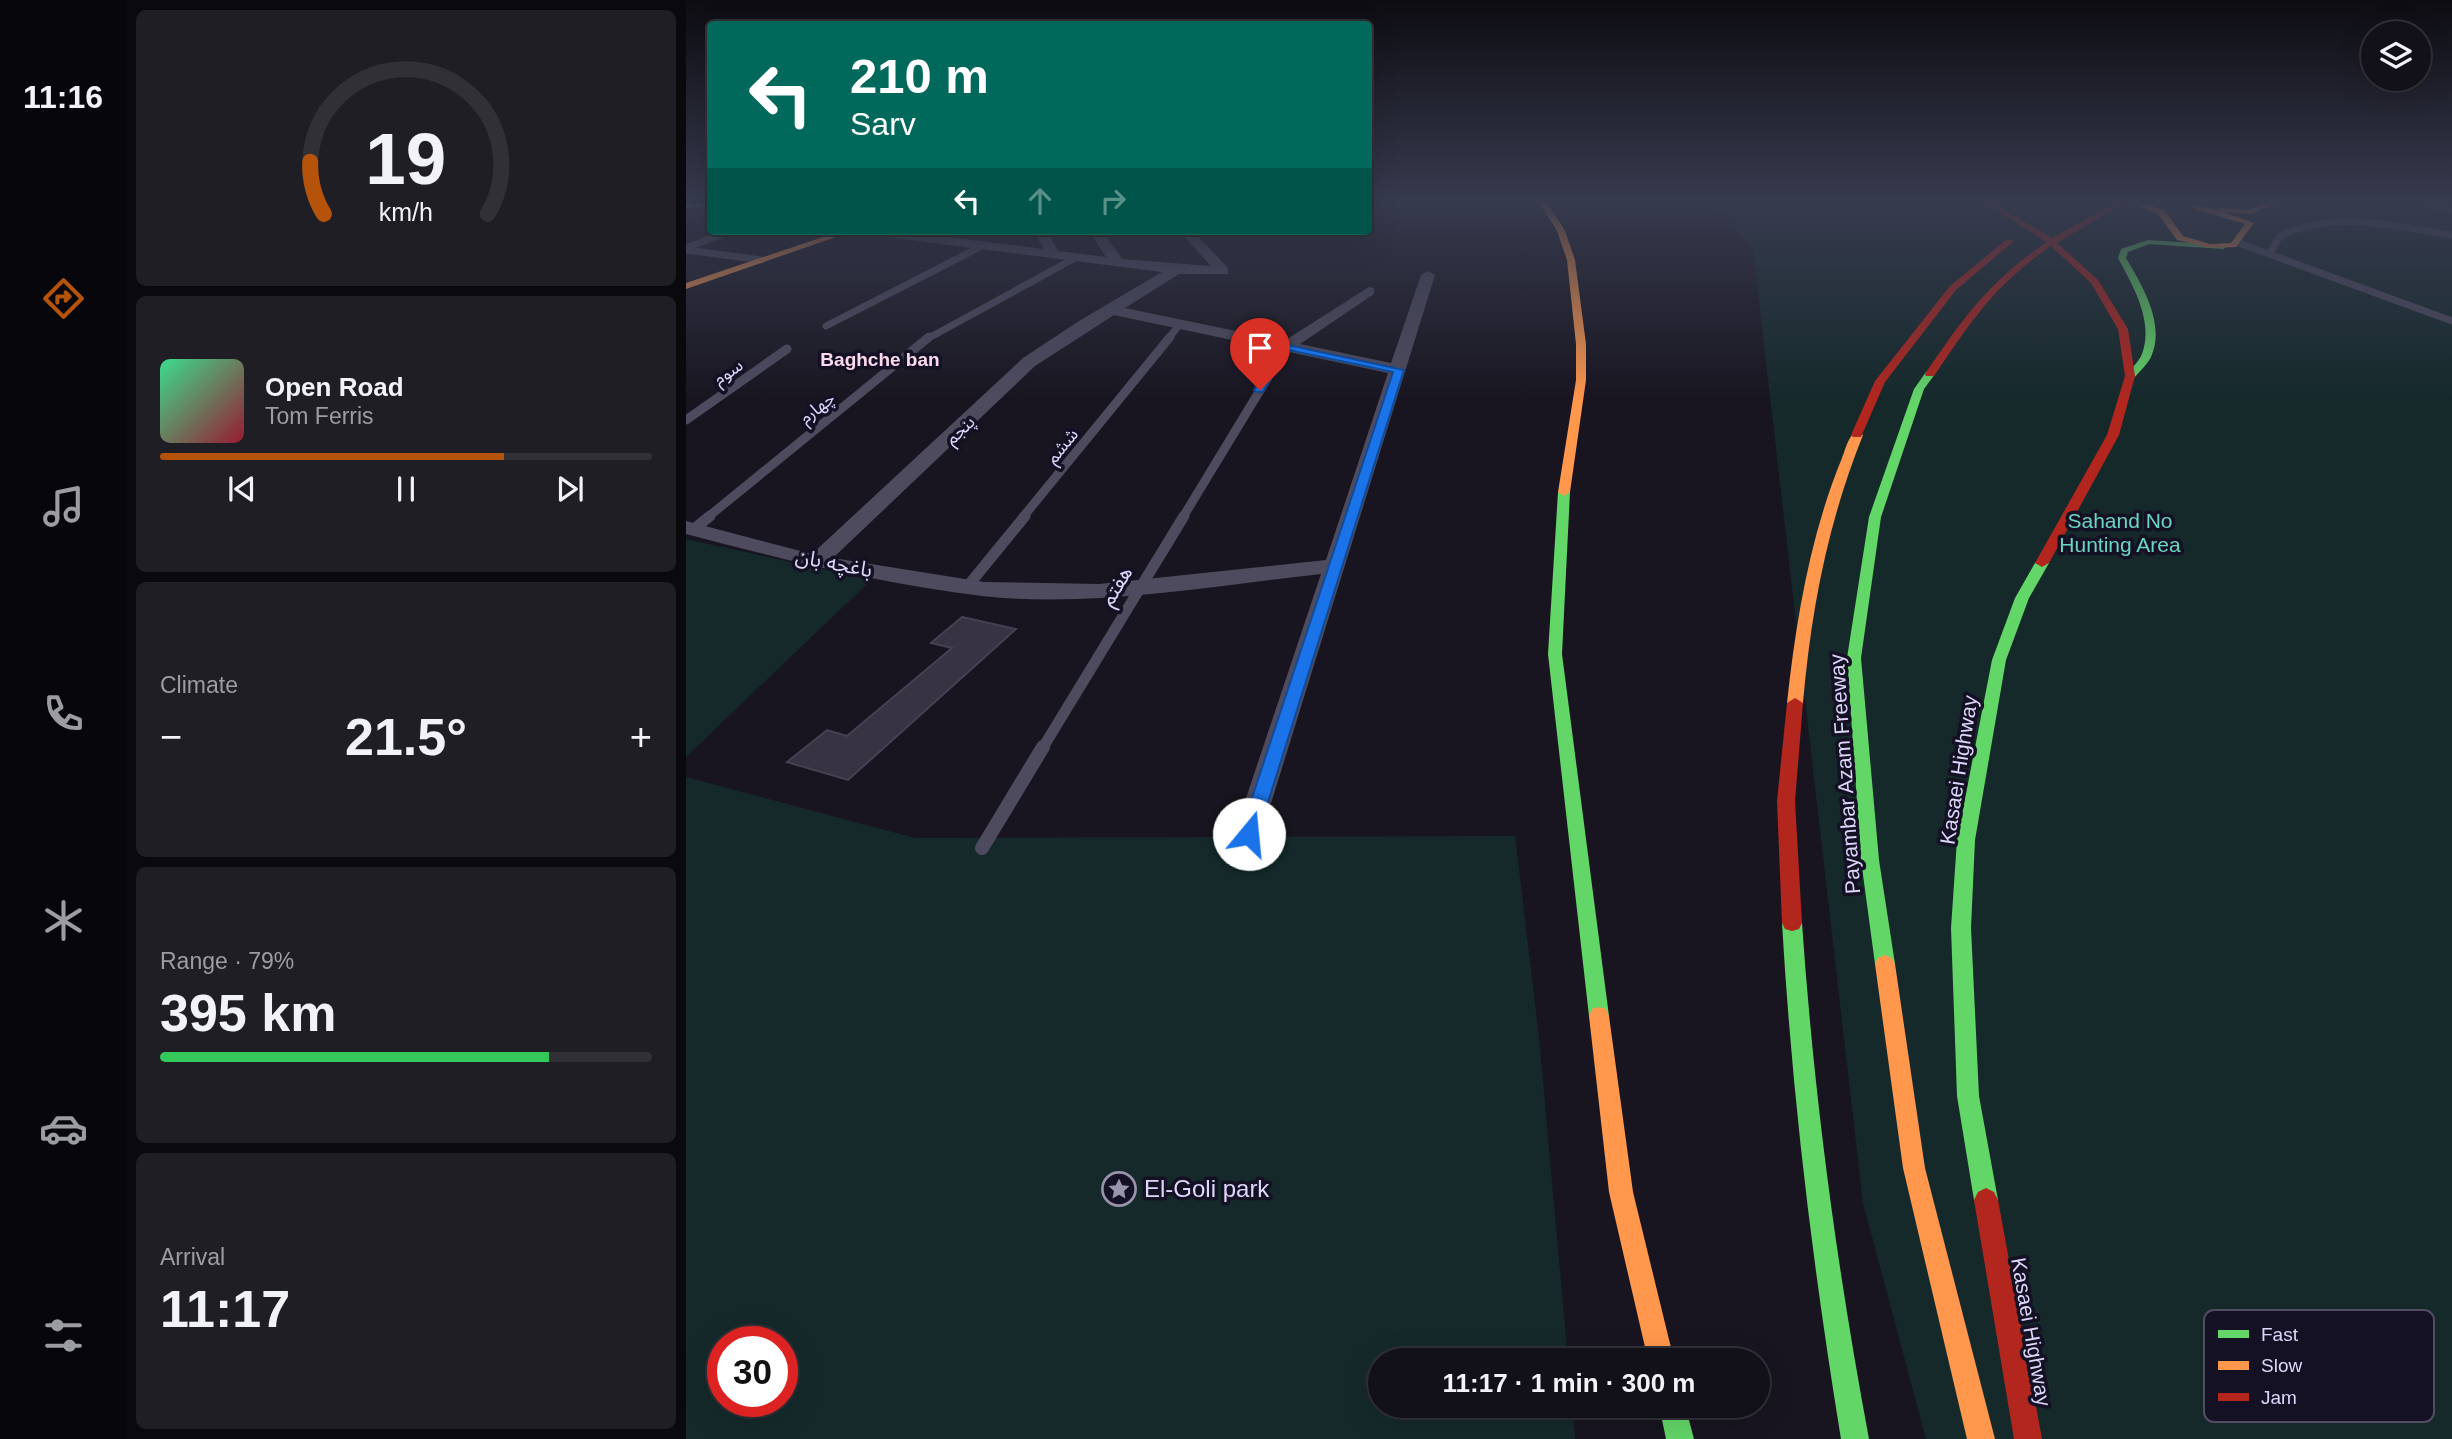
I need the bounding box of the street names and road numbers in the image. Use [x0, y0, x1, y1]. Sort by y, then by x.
street label: سوم [709, 355, 749, 392]
street label: چهارم [795, 388, 841, 431]
street label: پنجم [941, 411, 981, 451]
street label: ششم [1042, 424, 1085, 470]
street label: باغچه بان [793, 544, 875, 583]
street label: هفتم [1095, 562, 1140, 612]
street label: Payambar Azam Freeway [1825, 653, 1864, 895]
street label: Kasaei Highway [1935, 693, 1982, 846]
street label: Kasaei Highway [2007, 1256, 2056, 1409]

